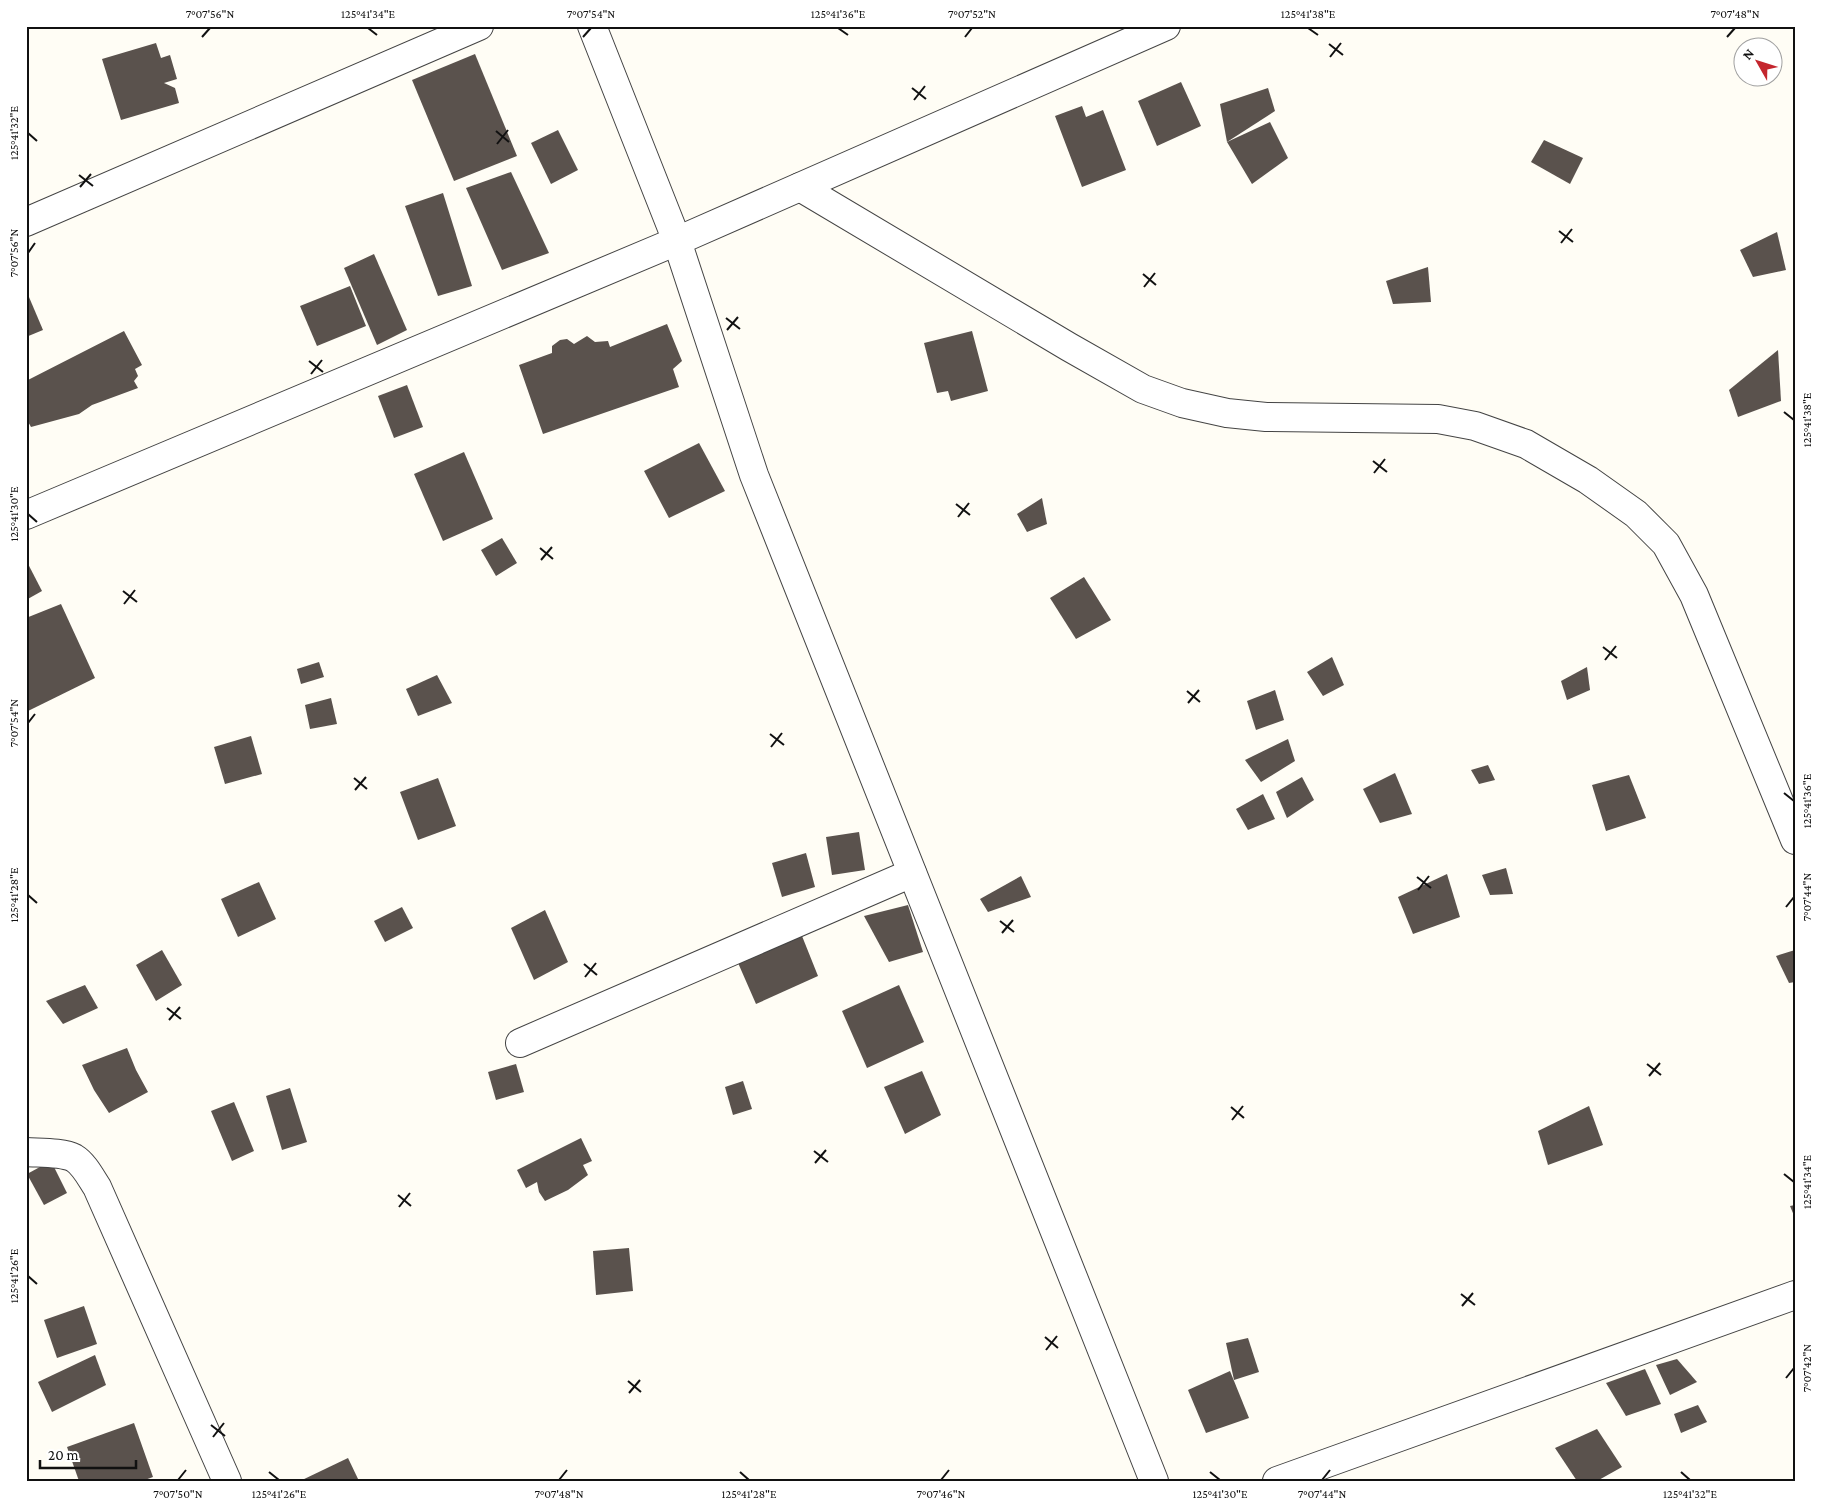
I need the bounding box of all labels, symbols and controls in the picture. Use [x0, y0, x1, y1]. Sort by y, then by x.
text: 7°07'56"N [186, 7, 234, 21]
text: 125°41'34"E [341, 7, 396, 21]
text: 7°07'54"N [567, 7, 615, 21]
text: 125°41'36"E [811, 7, 866, 21]
text: 7°07'52"N [948, 7, 996, 21]
text: 125°41'38"E [1281, 7, 1336, 21]
text: 7°07'48"N [1710, 7, 1760, 21]
north arrow [1734, 38, 1784, 88]
text: N [1739, 45, 1757, 63]
text: 125°41'32"E [7, 106, 21, 160]
text: 7°07'56"N [7, 229, 21, 277]
text: 125°41'38"E [1800, 392, 1814, 447]
text: 125°41'30"E [7, 486, 21, 541]
text: 7°07'54"N [7, 699, 21, 747]
text: 125°41'36"E [1800, 773, 1814, 828]
text: 125°41'28"E [7, 867, 21, 922]
text: 7°07'44"N [1800, 873, 1814, 921]
text: 125°41'34"E [1800, 1154, 1814, 1209]
text: 125°41'26"E [7, 1248, 21, 1303]
text: 7°07'42"N [1800, 1344, 1814, 1392]
scale bar [40, 1437, 136, 1469]
text: 20 m [48, 1447, 79, 1463]
text: 7°07'50"N [153, 1487, 203, 1501]
text: 125°41'26"E [252, 1487, 307, 1501]
text: 7°07'48"N [534, 1487, 584, 1501]
text: 125°41'28"E [722, 1487, 777, 1501]
text: 7°07'46"N [917, 1487, 966, 1501]
text: 125°41'30"E [1193, 1487, 1248, 1501]
text: 7°07'44"N [1298, 1487, 1346, 1501]
text: 125°41'32"E [1663, 1487, 1717, 1501]

